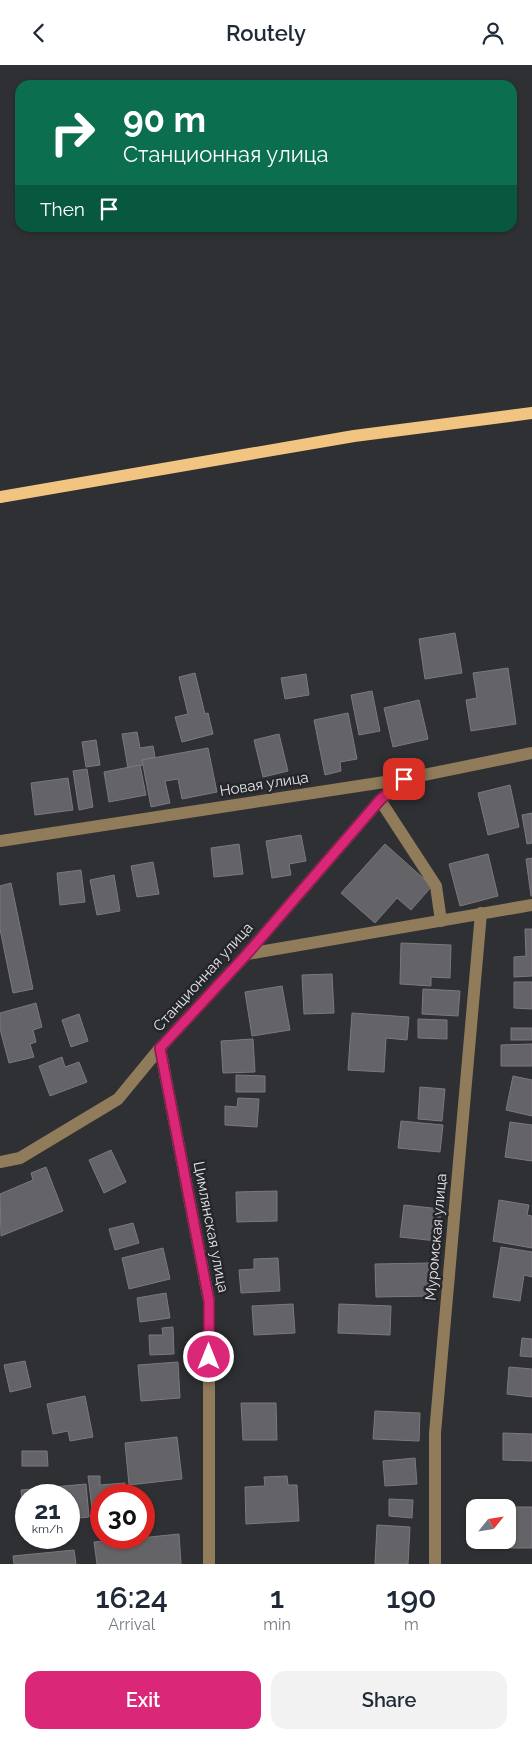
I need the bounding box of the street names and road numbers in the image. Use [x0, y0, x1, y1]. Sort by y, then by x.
street label: Новая улица [218, 768, 310, 800]
street label: Станционная улица [149, 919, 257, 1035]
street label: Цимлянская улица [189, 1160, 233, 1294]
street label: Муромская улица [421, 1173, 451, 1301]

